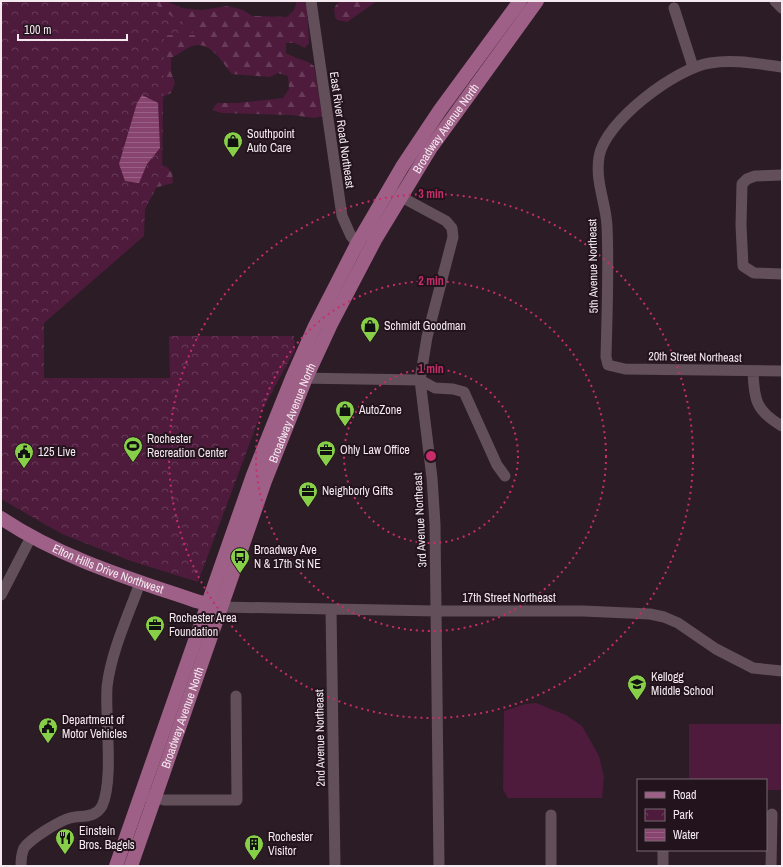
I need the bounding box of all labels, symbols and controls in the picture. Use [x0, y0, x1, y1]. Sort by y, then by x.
scale bar [18, 16, 127, 42]
text: 100 m [24, 22, 51, 38]
street label: East River Road Northeast [326, 71, 358, 190]
street label: Broadway Avenue North [409, 80, 483, 176]
place label: Southpoint Auto Care [246, 126, 295, 156]
shop icon: Southpoint Auto Care [222, 130, 244, 158]
text: 3 min [418, 186, 444, 202]
street label: 5th Avenue Northeast [584, 218, 602, 313]
text: 2 min [418, 273, 444, 289]
shop icon: Schmidt Goodman [359, 315, 381, 343]
place label: Schmidt Goodman [384, 318, 466, 334]
street label: 20th Street Northeast [648, 348, 742, 366]
street label: Broadway Avenue North [265, 361, 320, 465]
text: 1 min [418, 361, 444, 377]
shop icon: AutoZone [334, 399, 356, 427]
place label: AutoZone [358, 402, 402, 418]
place label: Rochester Recreation Center [147, 431, 228, 461]
sports icon: Rochester Recreation Center [122, 435, 144, 463]
office icon: Ohly Law Office [315, 439, 337, 467]
public building icon: 125 Live [13, 441, 35, 469]
place label: Ohly Law Office [340, 442, 410, 458]
place label: 125 Live [38, 444, 76, 460]
centre of rings [424, 449, 438, 463]
street label: 3rd Avenue Northeast [410, 472, 430, 568]
office icon: Neighborly Gifts [297, 480, 319, 508]
place label: Neighborly Gifts [322, 483, 393, 499]
street label: Elton Hills Drive Northwest [50, 540, 166, 598]
place label: Broadway Ave N & 17th St NE [254, 542, 321, 572]
bus stop icon: Broadway Ave N & 17th St NE [229, 546, 251, 574]
street label: 17th Street Northeast [462, 590, 556, 606]
place label: Rochester Area Foundation [169, 610, 237, 640]
office icon: Rochester Area Foundation [144, 614, 166, 642]
street label: Broadway Avenue North [158, 665, 208, 770]
place label: Kellogg Middle School [651, 669, 713, 699]
school or university icon: Kellogg Middle School [626, 673, 648, 701]
street label: 2nd Avenue Northeast [311, 689, 329, 787]
place label: Department of Motor Vehicles [62, 712, 127, 742]
public building icon: Department of Motor Vehicles [37, 716, 59, 744]
legend [637, 779, 767, 851]
text: Road [673, 787, 697, 803]
text: Park [673, 807, 693, 823]
place label: Einstein Bros. Bagels [79, 823, 135, 853]
restaurant icon: Einstein Bros. Bagels [54, 827, 76, 855]
text: Water [673, 827, 700, 843]
place label: Rochester Visitor [268, 829, 314, 859]
building icon: Rochester Visitor [243, 833, 265, 861]

